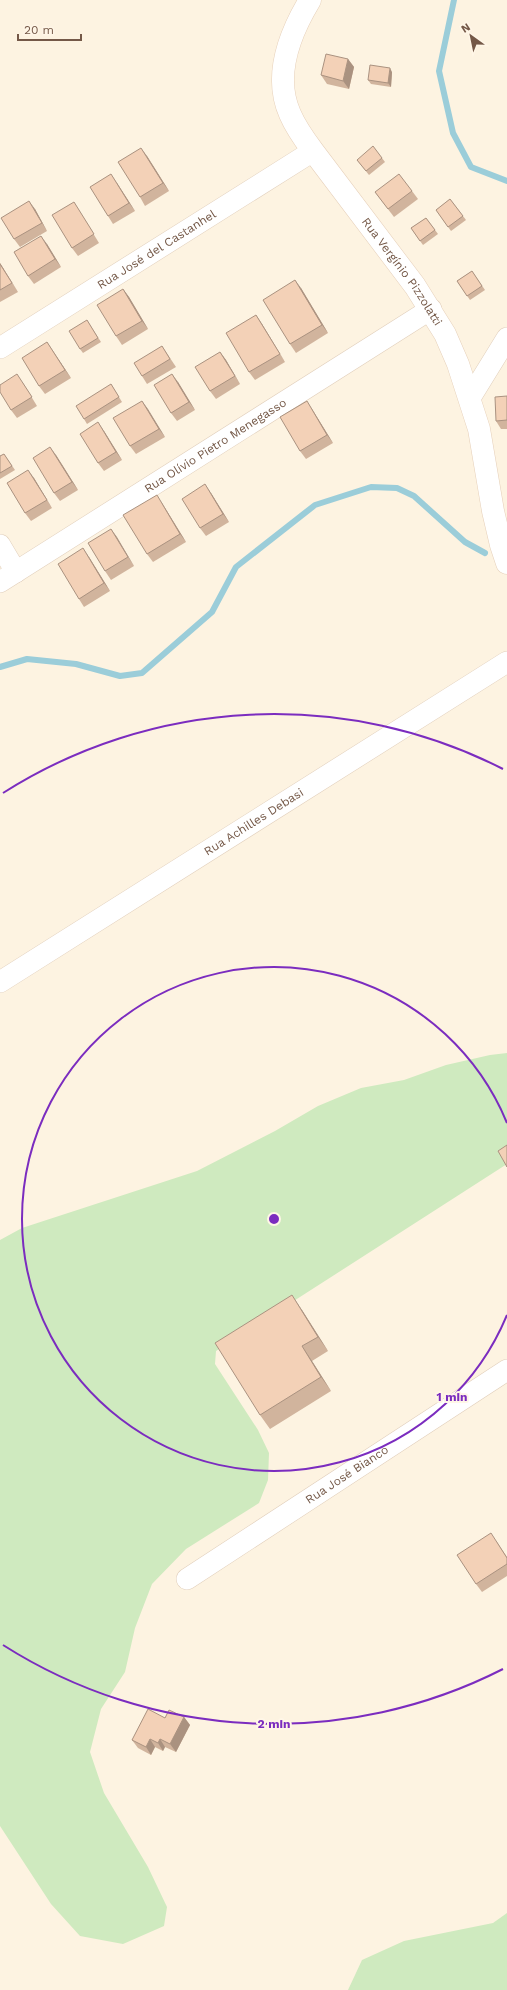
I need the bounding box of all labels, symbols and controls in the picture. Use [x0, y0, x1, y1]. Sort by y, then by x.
scale bar [18, 16, 81, 42]
north arrow [451, 16, 491, 56]
text: N [459, 20, 473, 36]
text: 20 m [24, 23, 54, 37]
street label: Rua José del Castanhel [95, 207, 219, 292]
street label: Rua Vergínio Pizzolatti [359, 215, 445, 328]
street label: Rua Olívio Pietro Menegasso [142, 395, 289, 496]
street label: Rua Achilles Debasi [201, 785, 306, 858]
centre of rings [267, 1212, 281, 1226]
text: 1 min [437, 1390, 467, 1404]
street label: Rua José Bianco [303, 1442, 391, 1507]
text: 2 min [258, 1717, 290, 1731]

